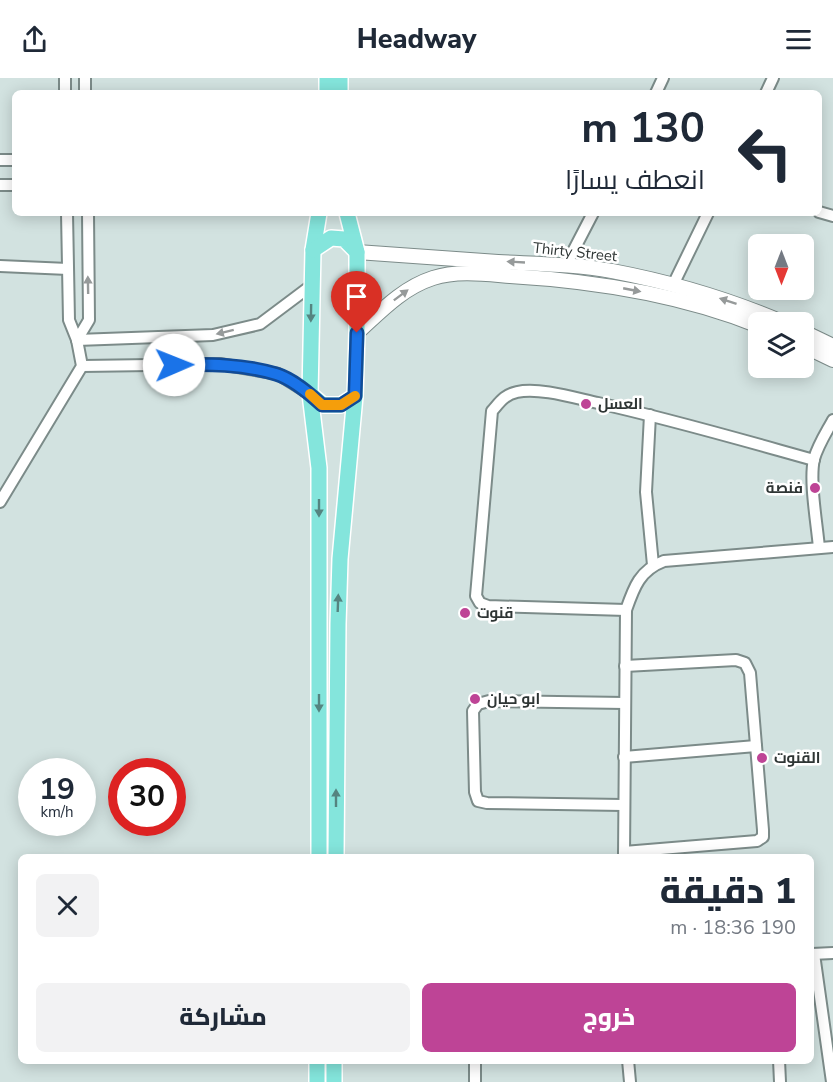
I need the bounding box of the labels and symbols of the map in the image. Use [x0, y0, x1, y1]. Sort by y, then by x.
north arrow [748, 234, 814, 300]
street label: Thirty Street [532, 238, 619, 266]
one-way arrow [507, 258, 526, 267]
pin [331, 271, 382, 333]
one-way arrow [84, 275, 93, 294]
one-way arrow [622, 286, 641, 295]
one-way arrow [392, 289, 408, 301]
one-way arrow [719, 296, 737, 306]
one-way arrow [307, 304, 316, 323]
one-way arrow [216, 328, 235, 338]
position arrow [142, 333, 206, 397]
place label: العسل [598, 394, 643, 414]
marker: العسل [579, 397, 593, 411]
place label: فنصة [766, 478, 803, 498]
marker: فنصة [808, 481, 822, 495]
one-way arrow [314, 498, 324, 517]
one-way arrow [334, 594, 343, 613]
place label: قنوت [477, 603, 513, 623]
marker: قنوت [458, 606, 472, 620]
place label: ابو حيان [487, 689, 540, 709]
marker: ابو حيان [468, 692, 482, 706]
one-way arrow [315, 693, 324, 712]
place label: القنوت [774, 748, 820, 768]
marker: القنوت [755, 751, 769, 765]
speed limit sign: 30 [108, 758, 186, 836]
one-way arrow [331, 789, 341, 808]

